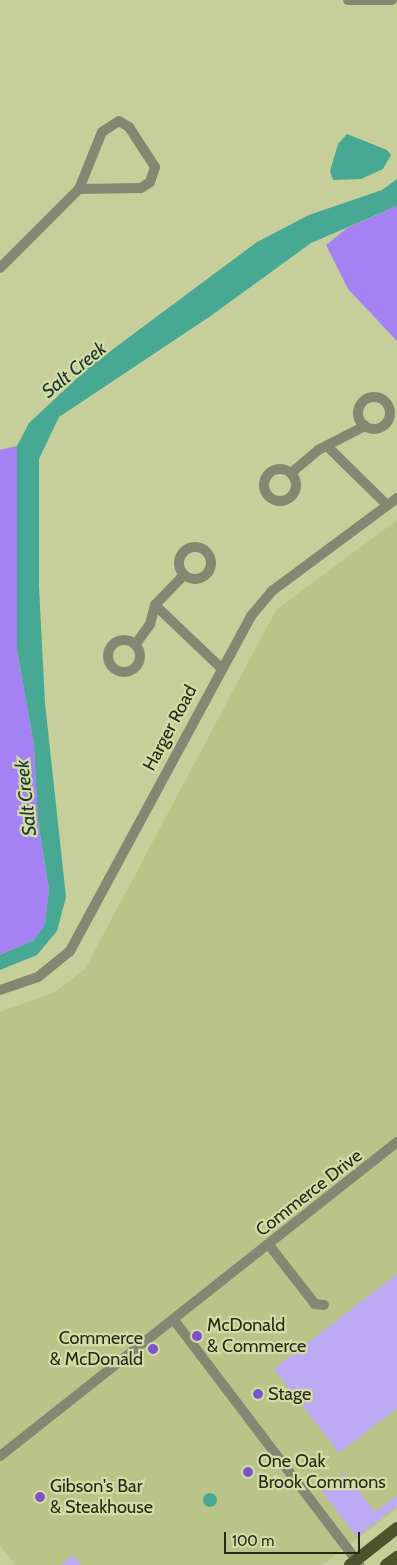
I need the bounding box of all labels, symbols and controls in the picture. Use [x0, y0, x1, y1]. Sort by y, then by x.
water label: Salt Creek [37, 337, 111, 403]
street label: Harger Road [138, 682, 202, 774]
water label: Salt Creek [11, 759, 41, 837]
street label: Commerce Drive [252, 1145, 366, 1241]
place label: McDonald & Commerce [207, 1315, 306, 1358]
place label: Commerce & McDonald [50, 1328, 143, 1370]
marker: McDonald & Commerce [191, 1330, 203, 1342]
marker: Commerce & McDonald [147, 1343, 159, 1355]
place label: Stage [268, 1383, 311, 1405]
marker: Stage [252, 1388, 264, 1400]
place label: One Oak Brook Commons [258, 1451, 386, 1494]
marker: One Oak Brook Commons [242, 1466, 254, 1478]
place label: Gibson's Bar & Steakhouse [50, 1476, 153, 1518]
marker: Gibson's Bar & Steakhouse [34, 1491, 46, 1503]
scale bar [227, 1522, 363, 1554]
text: 100 m [232, 1532, 274, 1550]

